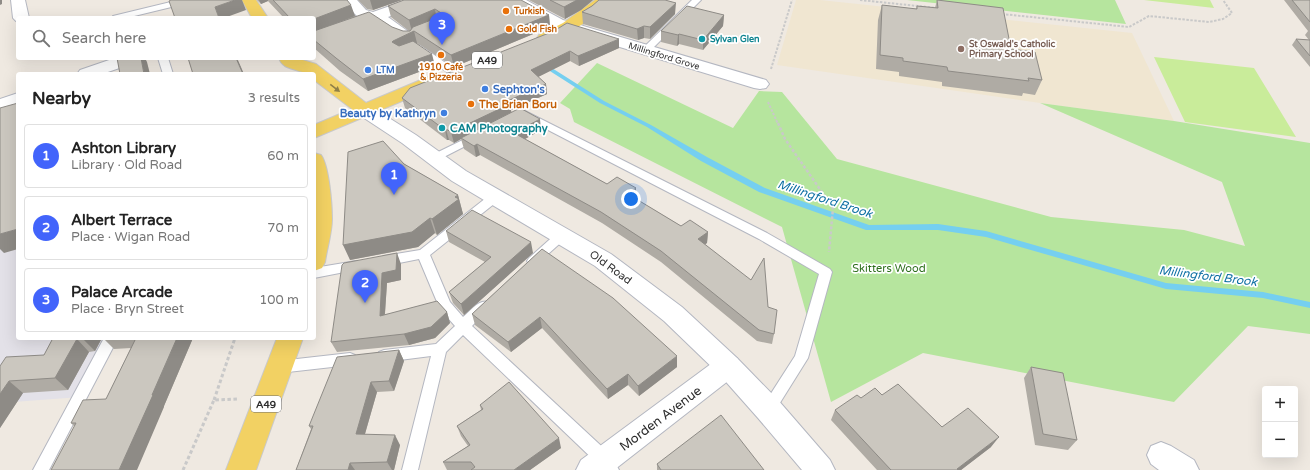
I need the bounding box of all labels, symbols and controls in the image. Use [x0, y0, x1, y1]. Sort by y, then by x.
marker: Turkish [501, 6, 511, 16]
place label: Turkish [513, 6, 545, 17]
pin: 3 [429, 12, 455, 45]
search box [16, 16, 316, 60]
marker: Gold Fish [504, 24, 514, 34]
place label: Gold Fish [517, 24, 557, 35]
icon: search [30, 27, 52, 49]
text: Search here [62, 29, 146, 47]
marker: Sylvan Glen [697, 34, 707, 44]
place label: Sylvan Glen [710, 34, 760, 45]
place label: St Oswald's Catholic Primary School [969, 39, 1055, 60]
street label: Millingford Grove [627, 40, 701, 73]
marker: St Oswald's Catholic Primary School [956, 44, 966, 54]
marker: 1910 Café & Pizzeria [436, 50, 446, 60]
road number: A49 [472, 52, 502, 68]
place label: 1910 Café & Pizzeria [419, 62, 463, 83]
marker: LTM [363, 65, 373, 75]
place label: LTM [376, 65, 395, 76]
place label: Sephton's [493, 83, 545, 97]
one-way arrow [330, 84, 341, 92]
marker: Sephton's [480, 84, 490, 94]
text: Nearby [32, 88, 91, 109]
text: 3 results [248, 90, 300, 106]
place label: The Brian Boru [478, 98, 557, 111]
marker: The Brian Boru [466, 99, 476, 109]
place label: Beauty by Kathryn [340, 107, 436, 121]
marker: Beauty by Kathryn [439, 108, 449, 118]
place label: CAM Photography [450, 122, 548, 136]
marker: CAM Photography [437, 123, 447, 133]
text: Ashton Library [71, 139, 176, 157]
text: 1 [42, 148, 50, 164]
text: 60 m [267, 148, 299, 164]
text: Library · Old Road [71, 157, 182, 173]
pin: 1 [381, 162, 407, 195]
water label: Millingford Brook [776, 177, 875, 221]
your location [621, 189, 641, 209]
text: Albert Terrace [71, 211, 172, 229]
text: 2 [42, 220, 50, 236]
text: 70 m [267, 220, 299, 236]
text: Place · Wigan Road [71, 229, 190, 245]
street label: Old Road [587, 248, 634, 287]
park label: Skitters Wood [852, 262, 926, 275]
water label: Millingford Brook [1158, 263, 1259, 289]
pin: 2 [352, 270, 378, 303]
text: Palace Arcade [71, 283, 173, 301]
text: 3 [42, 292, 50, 308]
text: 100 m [259, 292, 299, 308]
text: Place · Bryn Street [71, 301, 184, 317]
street label: Morden Avenue [616, 383, 705, 455]
map controls [1262, 386, 1298, 458]
button: + [1262, 386, 1298, 422]
road number: A49 [251, 396, 281, 412]
button: − [1262, 422, 1298, 458]

